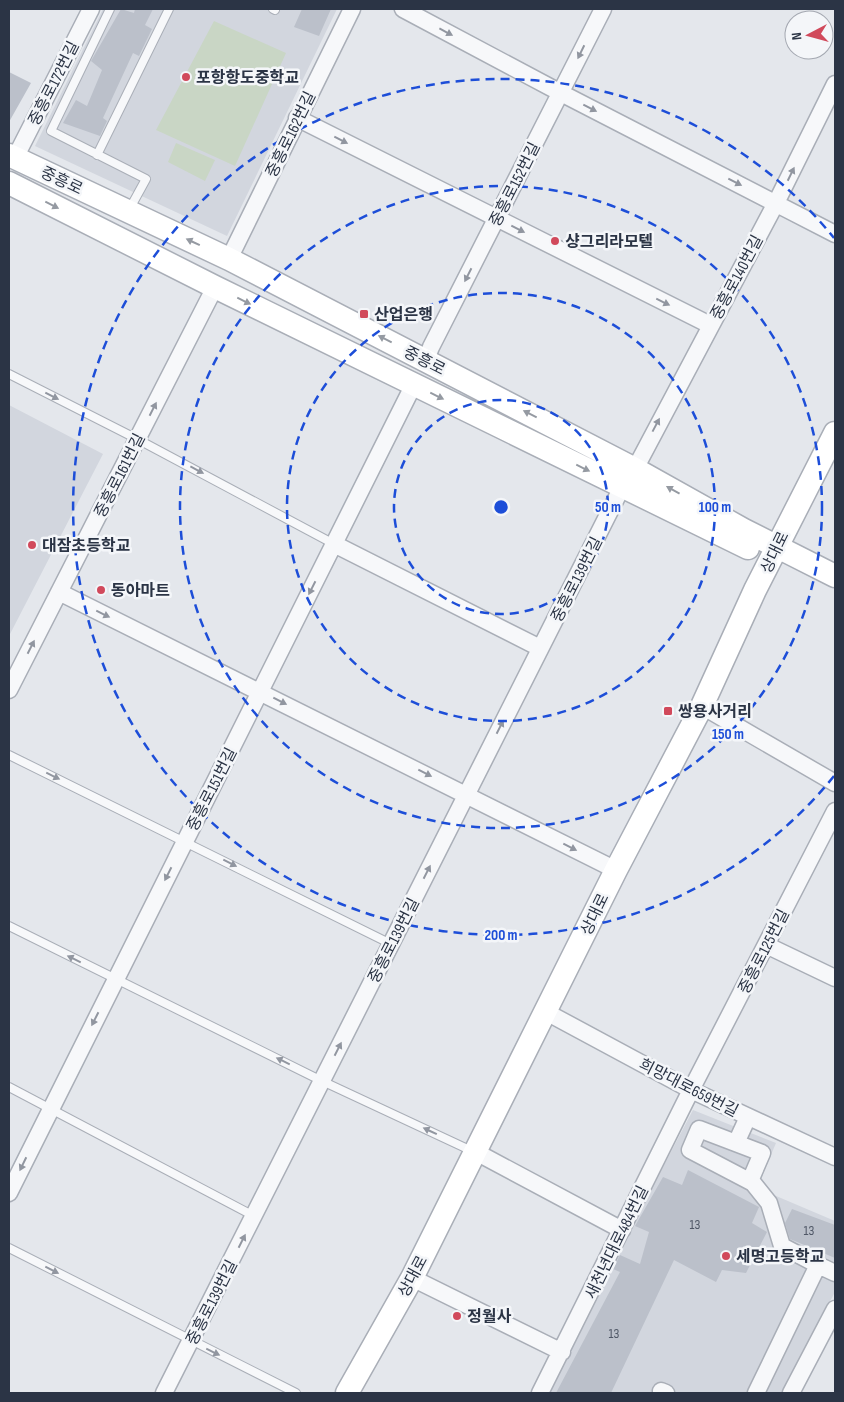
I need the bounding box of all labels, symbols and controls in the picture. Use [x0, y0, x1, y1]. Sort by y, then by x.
north arrow [784, 10, 834, 60]
one-way arrow [439, 28, 454, 36]
text: N [788, 32, 805, 41]
street label: 중흥로172번길 [25, 38, 84, 129]
one-way arrow [577, 45, 585, 60]
place label: 포항항도중학교 [196, 68, 299, 88]
marker: 포항항도중학교 [180, 71, 192, 83]
street label: 중흥로162번길 [262, 89, 320, 181]
one-way arrow [583, 104, 597, 112]
one-way arrow [334, 136, 348, 144]
street label: 중흥로152번길 [486, 139, 545, 230]
street label: 중흥로 [37, 163, 86, 199]
one-way arrow [787, 167, 795, 181]
one-way arrow [727, 178, 742, 186]
one-way arrow [45, 201, 59, 209]
one-way arrow [510, 225, 525, 233]
street label: 중흥로140번길 [707, 232, 768, 323]
place label: 샹그리라모텔 [565, 233, 653, 252]
marker: 샹그리라모텔 [549, 235, 561, 247]
one-way arrow [186, 238, 201, 247]
one-way arrow [464, 268, 472, 282]
one-way arrow [237, 297, 252, 306]
one-way arrow [656, 298, 670, 306]
place label: 산업은행 [374, 306, 433, 325]
marker: 산업은행 [358, 308, 370, 320]
one-way arrow [378, 335, 393, 343]
street label: 중흥로 [400, 343, 449, 380]
one-way arrow [45, 392, 59, 400]
one-way arrow [430, 392, 445, 400]
one-way arrow [149, 402, 157, 416]
one-way arrow [522, 410, 537, 418]
one-way arrow [652, 418, 660, 432]
street label: 중흥로161번길 [91, 430, 150, 521]
one-way arrow [576, 464, 590, 472]
one-way arrow [190, 466, 203, 475]
one-way arrow [667, 486, 680, 495]
centre of rings [492, 498, 510, 516]
text: 50 m [595, 498, 621, 517]
text: 100 m [699, 498, 731, 517]
street label: 상대로 [757, 528, 794, 577]
street label: 중흥로139번길 [548, 534, 607, 625]
place label: 대잠초등학교 [42, 536, 131, 556]
marker: 대잠초등학교 [26, 539, 38, 551]
one-way arrow [308, 581, 316, 595]
place label: 동아마트 [111, 582, 170, 601]
marker: 동아마트 [95, 584, 107, 596]
one-way arrow [96, 610, 110, 618]
one-way arrow [27, 640, 35, 654]
one-way arrow [273, 697, 287, 705]
place label: 쌍용사거리 [678, 703, 752, 722]
marker: 쌍용사거리 [662, 705, 674, 717]
one-way arrow [497, 720, 505, 734]
text: 150 m [712, 725, 744, 744]
street label: 중흥로151번길 [183, 745, 242, 835]
one-way arrow [418, 769, 433, 777]
one-way arrow [45, 772, 60, 780]
one-way arrow [563, 843, 578, 851]
one-way arrow [222, 859, 237, 868]
one-way arrow [423, 865, 431, 879]
one-way arrow [164, 866, 172, 881]
street label: 상대로 [577, 890, 614, 939]
street label: 중흥로139번길 [365, 895, 424, 986]
street label: 중흥로125번길 [735, 906, 794, 997]
text: 200 m [484, 926, 518, 945]
one-way arrow [67, 954, 82, 963]
one-way arrow [91, 1012, 99, 1026]
one-way arrow [335, 1042, 343, 1056]
street label: 희망대로659번길 [636, 1055, 741, 1122]
one-way arrow [276, 1057, 290, 1065]
one-way arrow [423, 1127, 437, 1135]
one-way arrow [19, 1157, 27, 1172]
street label: 새천년대로484번길 [582, 1183, 653, 1302]
house number: 13 [690, 1216, 701, 1233]
house number: 13 [804, 1222, 815, 1239]
one-way arrow [238, 1233, 246, 1248]
place label: 세명고등학교 [736, 1247, 825, 1267]
marker: 세명고등학교 [720, 1250, 732, 1262]
street label: 상대로 [395, 1253, 432, 1301]
street label: 중흥로139번길 [183, 1257, 242, 1348]
one-way arrow [45, 1267, 59, 1275]
place label: 정월사 [467, 1308, 511, 1327]
marker: 정월사 [451, 1310, 463, 1322]
house number: 13 [609, 1325, 620, 1342]
one-way arrow [206, 1348, 220, 1356]

